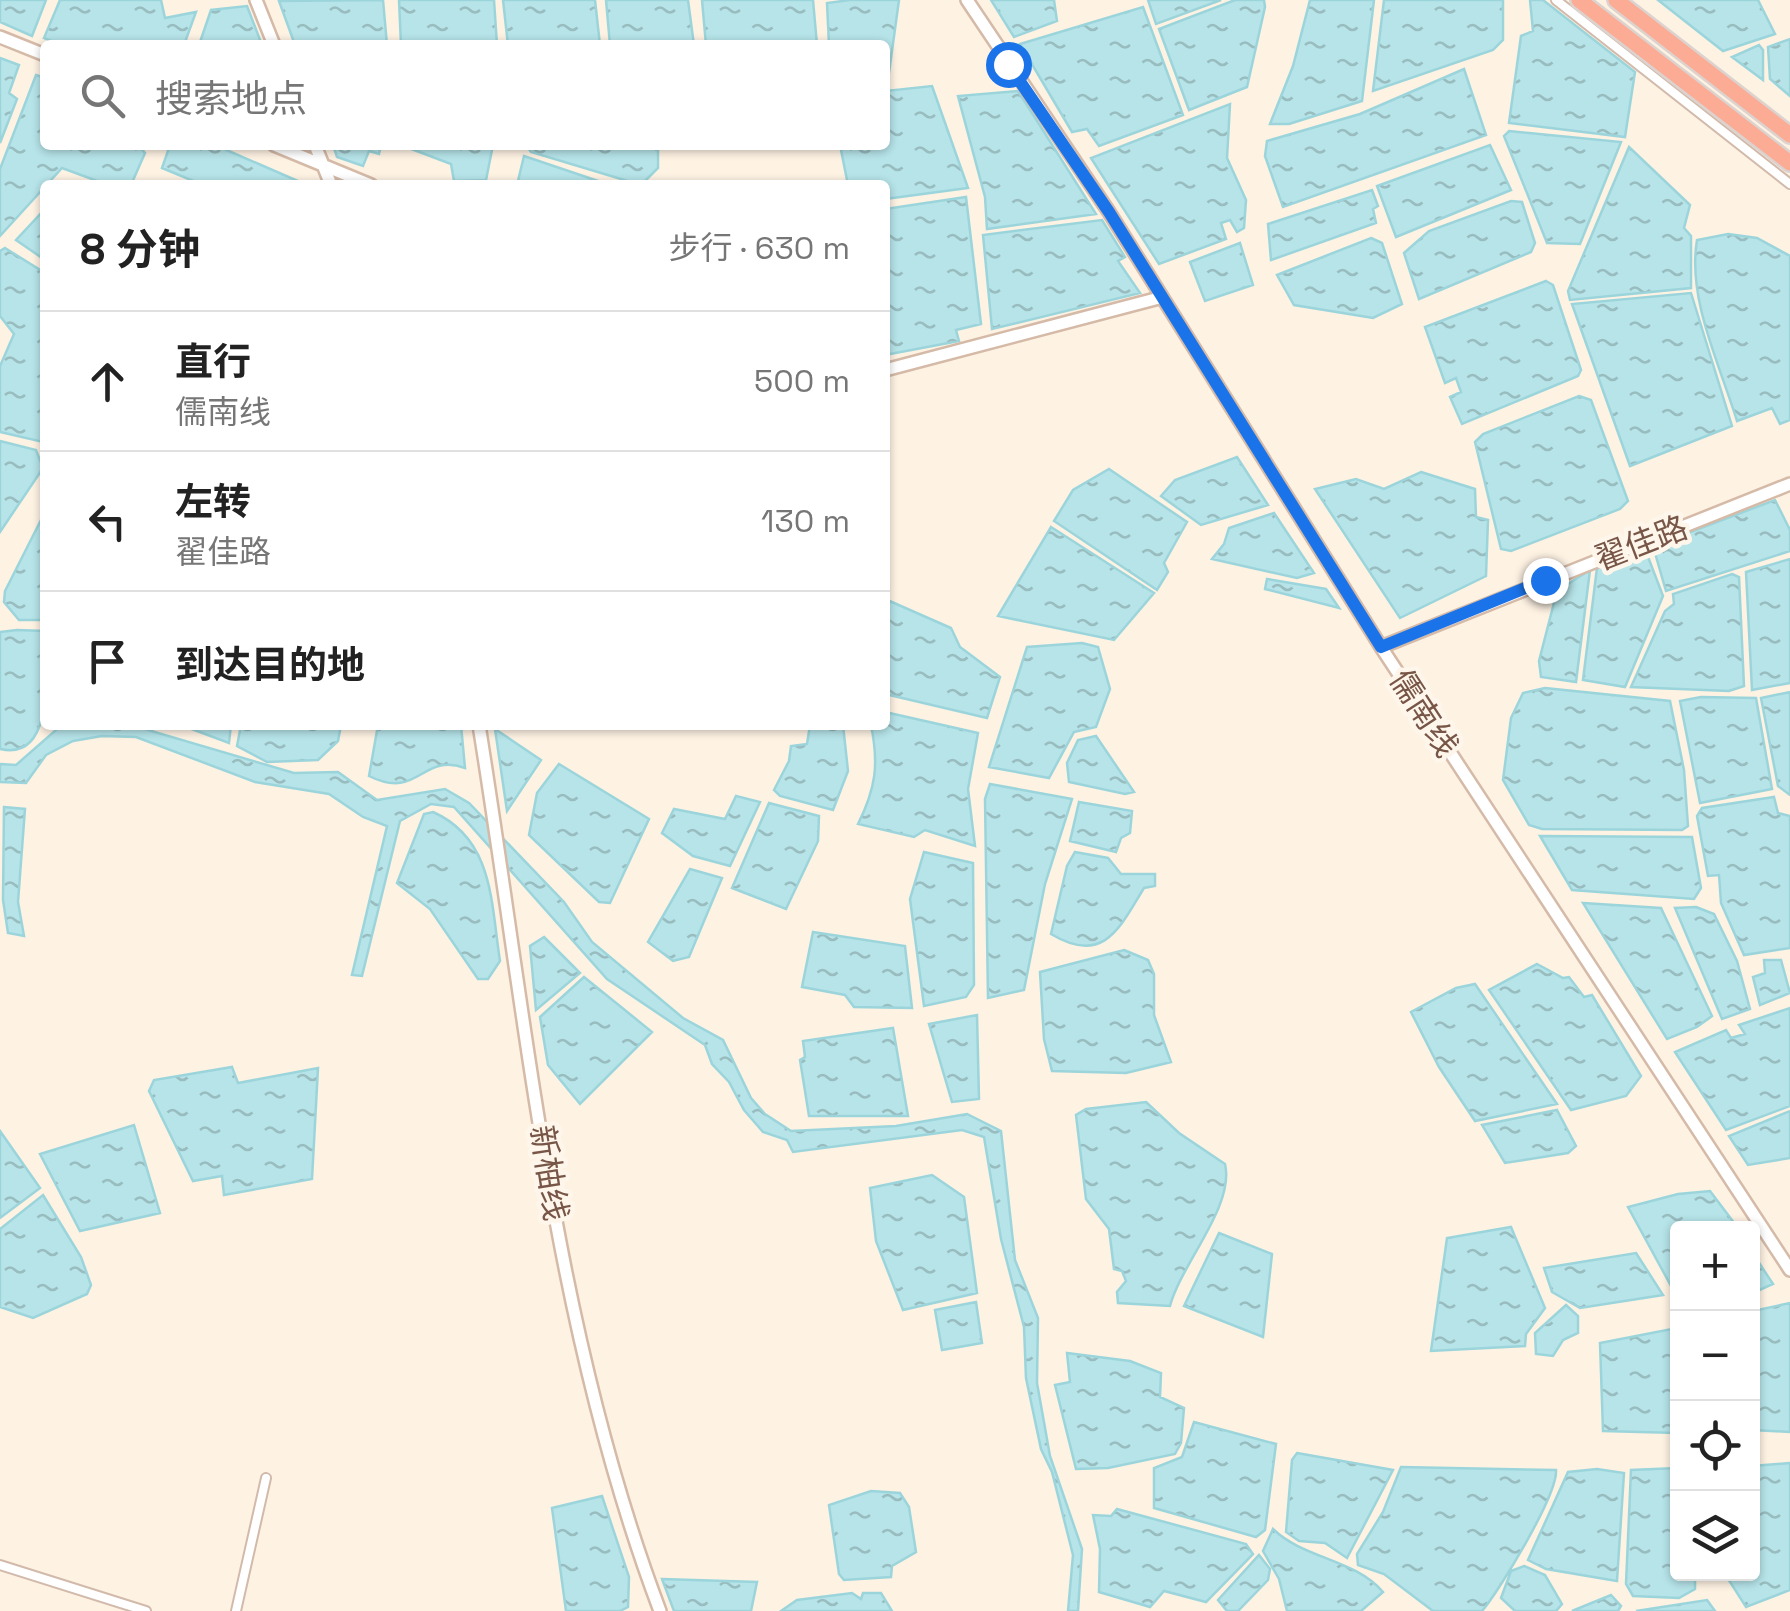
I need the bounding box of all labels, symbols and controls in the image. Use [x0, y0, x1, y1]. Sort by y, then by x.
search box [40, 40, 890, 150]
route start [986, 42, 1032, 88]
icon: search [75, 68, 130, 123]
text: 搜索地点 [155, 75, 307, 123]
text: 8 分钟 [80, 223, 200, 276]
text: 步行 · 630 m [668, 228, 850, 268]
text: 直行 [175, 338, 251, 386]
icon: ahead [80, 354, 135, 409]
text: 500 m [754, 361, 850, 401]
text: 儒南线 [175, 392, 271, 432]
text: 左转 [175, 478, 251, 526]
icon: left [80, 494, 135, 549]
text: 130 m [761, 501, 850, 541]
street label: 翟佳路 [1589, 507, 1693, 579]
text: 翟佳路 [175, 532, 271, 572]
route end [1523, 558, 1569, 604]
icon: arrive [80, 634, 135, 689]
text: 到达目的地 [175, 641, 365, 689]
street label: 儒南线 [1381, 662, 1467, 764]
street label: 新柚线 [522, 1122, 576, 1224]
map controls [1670, 1221, 1760, 1581]
button: + [1670, 1221, 1760, 1311]
button: − [1670, 1311, 1760, 1401]
button: locate [1670, 1401, 1760, 1491]
button: layers [1670, 1491, 1760, 1581]

